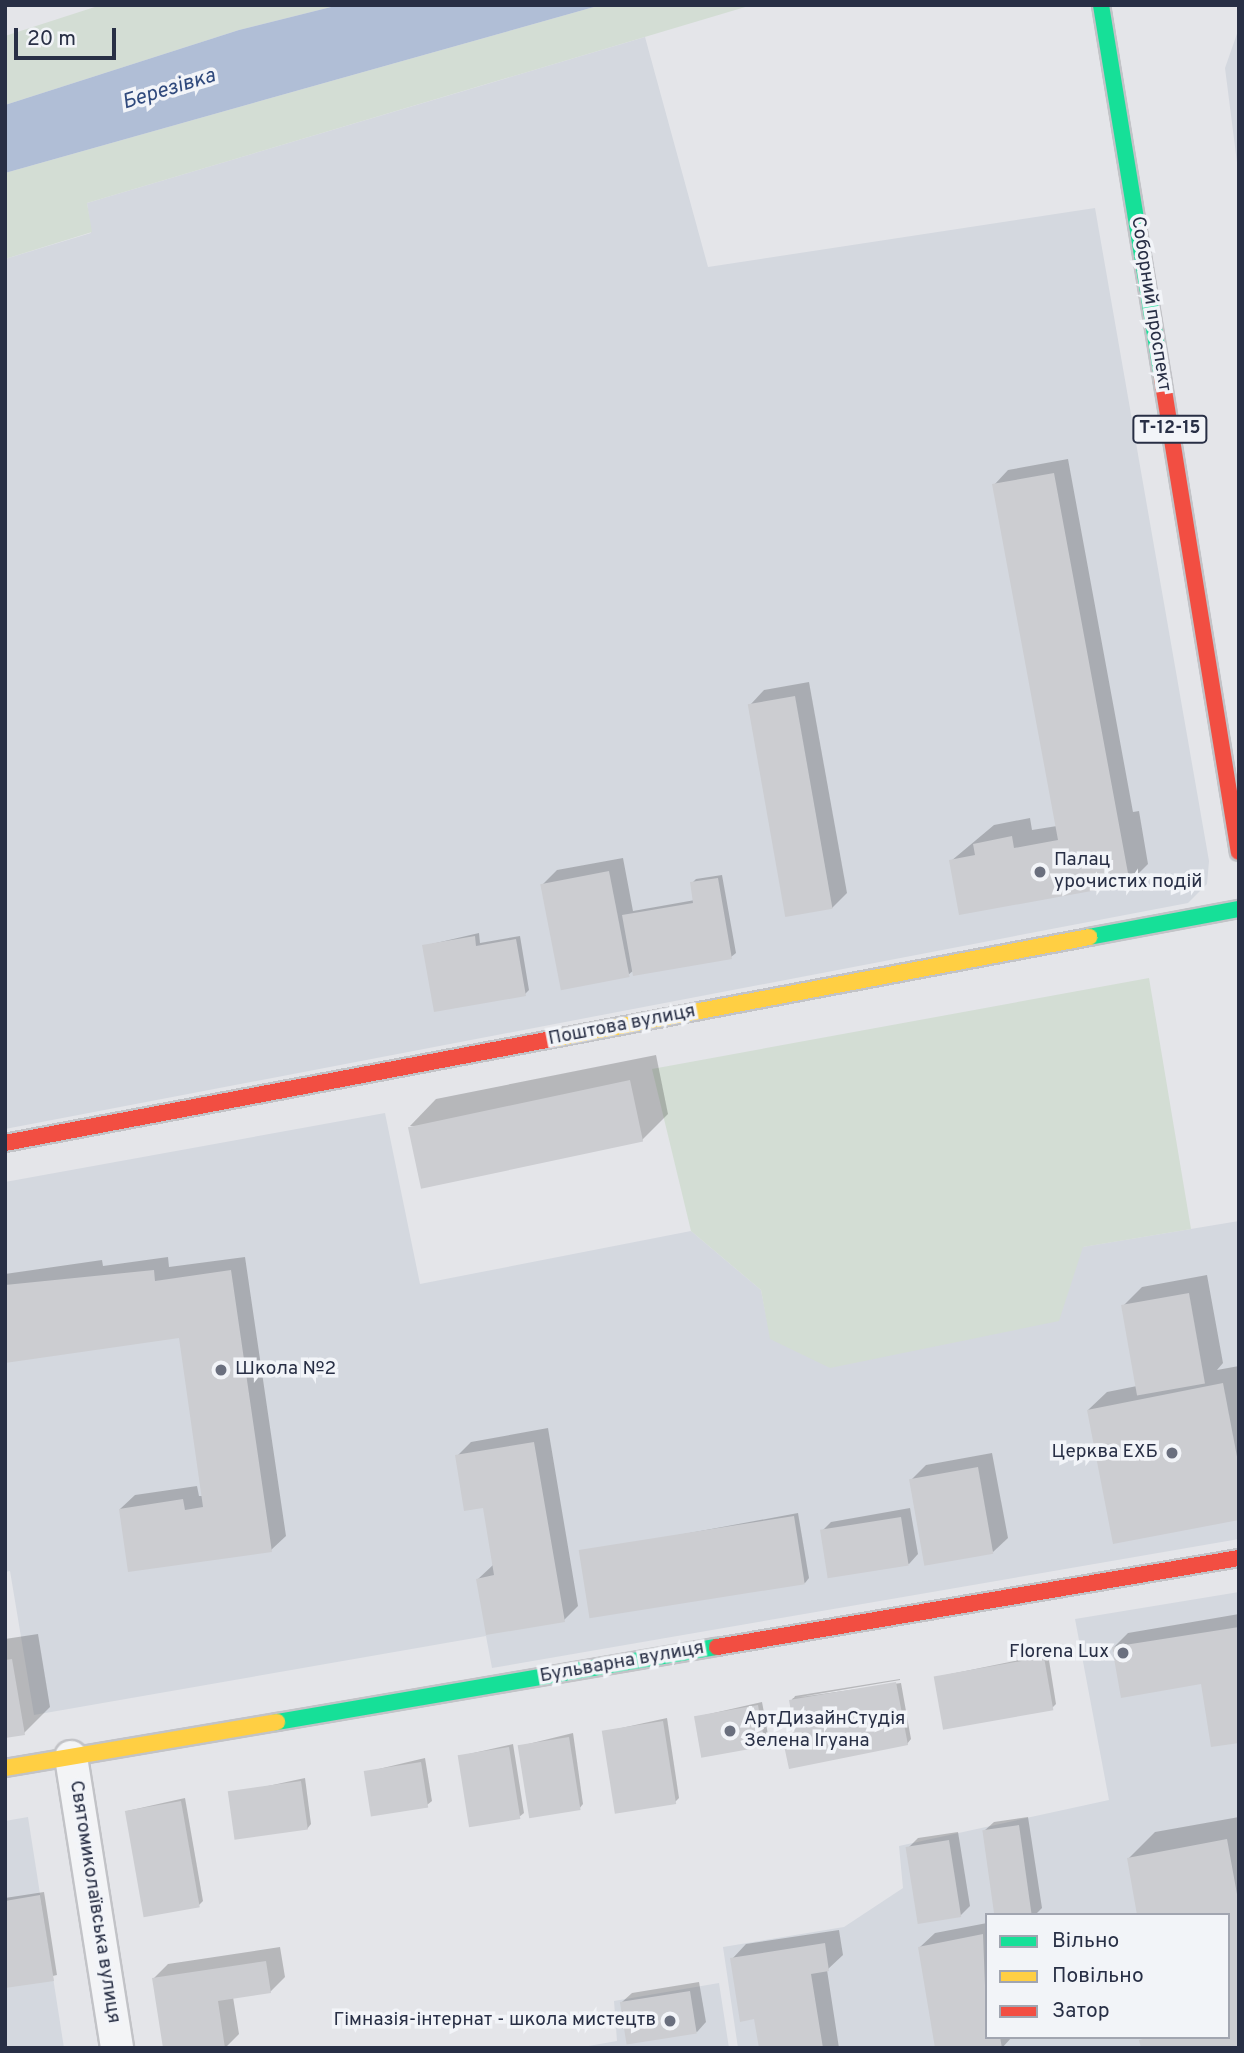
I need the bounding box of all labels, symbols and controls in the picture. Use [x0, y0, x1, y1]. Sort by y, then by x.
scale bar [18, 14, 119, 58]
text: 20 m [27, 26, 76, 53]
water label: Березівка [119, 64, 219, 116]
street label: Соборний проспект [1125, 215, 1175, 393]
road number: Т-12-15 [1132, 414, 1208, 444]
place label: Палац урочистих подій [1054, 850, 1202, 894]
marker: Палац урочистих подій [1032, 864, 1048, 880]
street label: Поштова вулиця [547, 1001, 697, 1051]
place label: Школа №2 [235, 1359, 336, 1381]
marker: Школа №2 [213, 1362, 229, 1378]
place label: Церква ЕХБ [1052, 1442, 1158, 1464]
marker: Церква ЕХБ [1164, 1445, 1180, 1461]
street label: Бульварна вулиця [538, 1637, 706, 1689]
place label: Florena Lux [1009, 1642, 1109, 1664]
marker: Florena Lux [1115, 1645, 1131, 1661]
place label: АртДизайнСтудія Зелена Ігуана [744, 1709, 905, 1753]
marker: АртДизайнСтудія Зелена Ігуана [722, 1723, 738, 1739]
street label: Святомиколаївська вулиця [64, 1779, 124, 2025]
legend [985, 1913, 1230, 2039]
text: Вільно [1052, 1928, 1119, 1955]
text: Повільно [1052, 1963, 1144, 1990]
text: Затор [1052, 1998, 1110, 2025]
place label: Гімназія-інтернат - школа мистецтв [333, 2010, 656, 2032]
marker: Гімназія-інтернат - школа мистецтв [662, 2013, 678, 2029]

